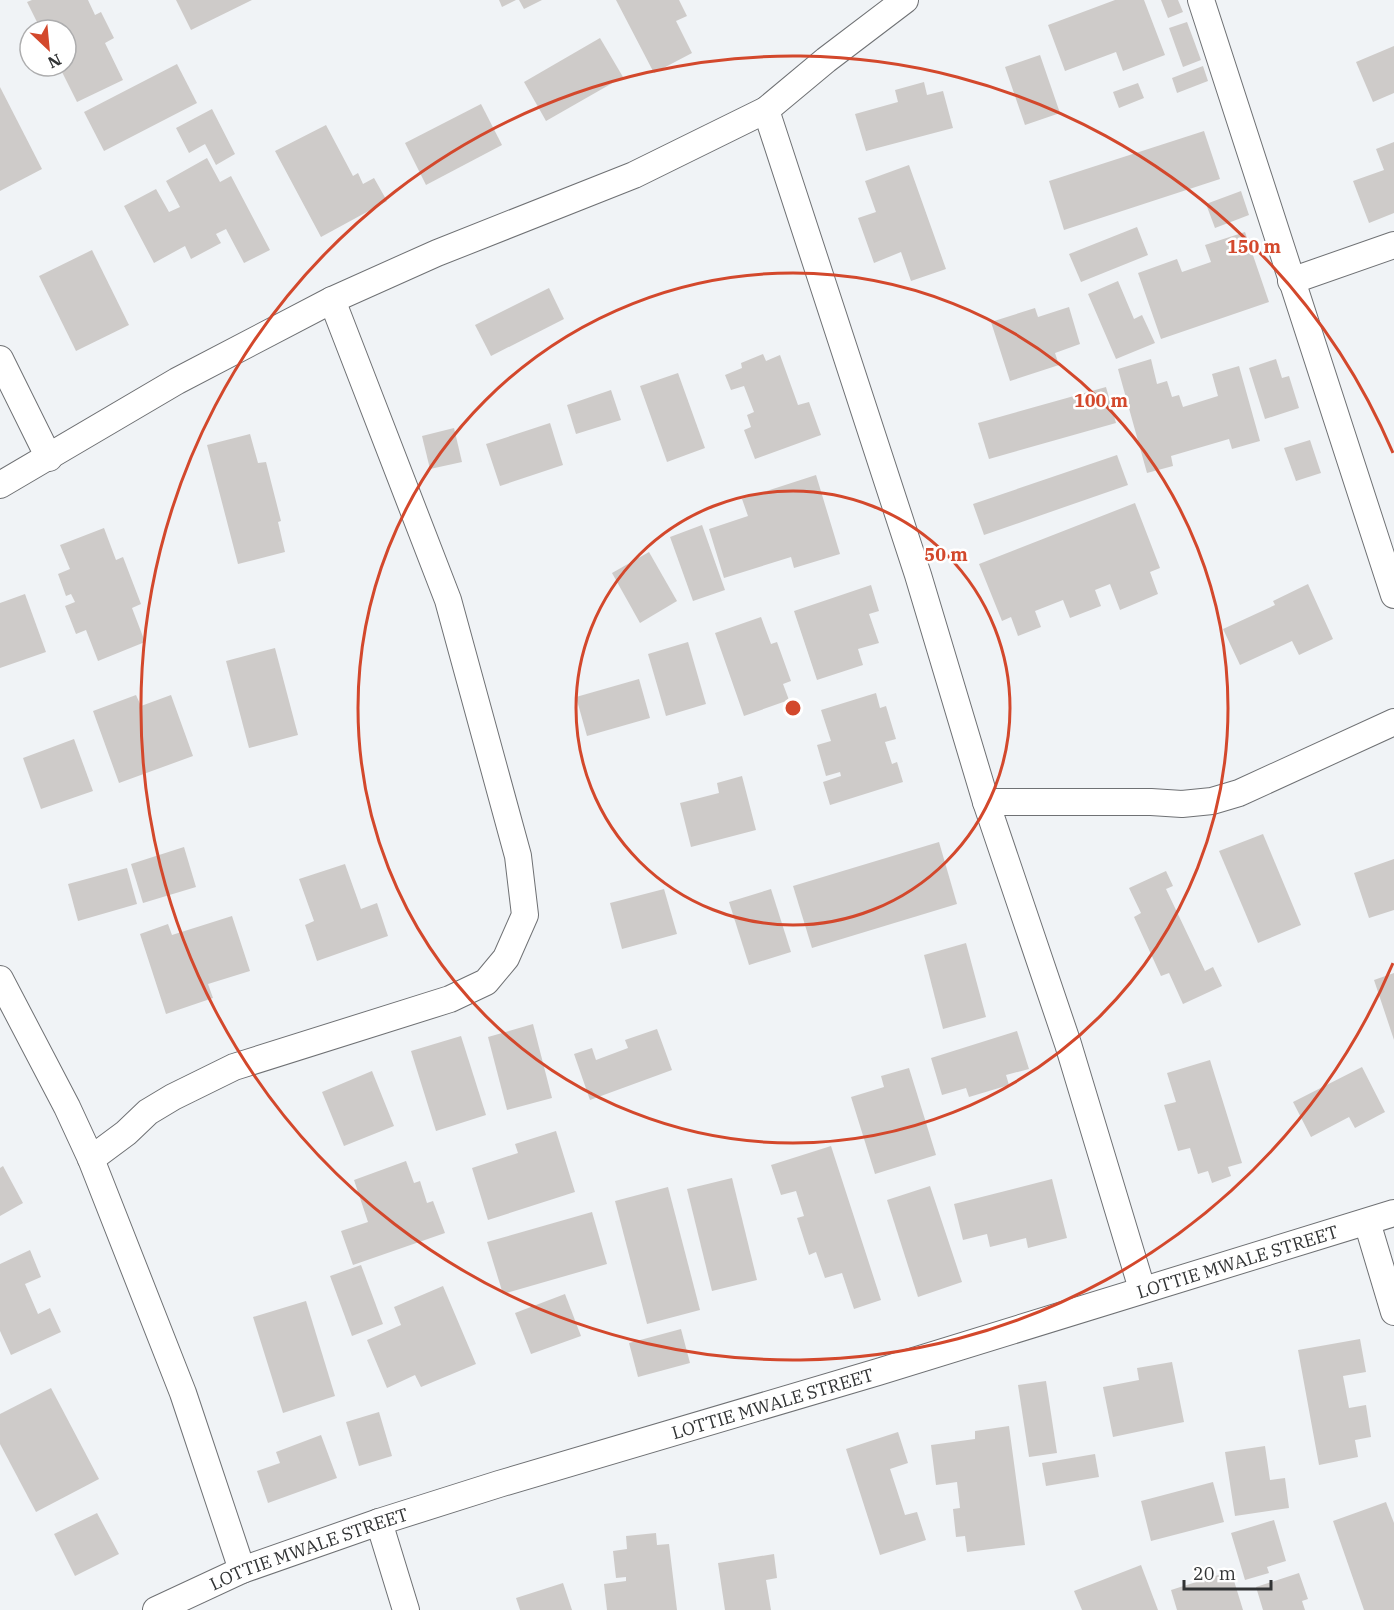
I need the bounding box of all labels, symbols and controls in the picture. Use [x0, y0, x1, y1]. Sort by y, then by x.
north arrow [18, 18, 78, 78]
text: N [45, 50, 65, 73]
text: 150 m [1227, 235, 1282, 258]
text: 100 m [1074, 389, 1129, 412]
text: 50 m [924, 543, 968, 566]
centre of rings [783, 698, 803, 718]
street label: LOTTIE MWALE STREET [1134, 1219, 1341, 1303]
street label: LOTTIE MWALE STREET [669, 1362, 876, 1444]
street label: LOTTIE MWALE STREET [206, 1502, 411, 1595]
scale bar [1184, 1553, 1271, 1591]
text: 20 m [1193, 1562, 1236, 1585]

